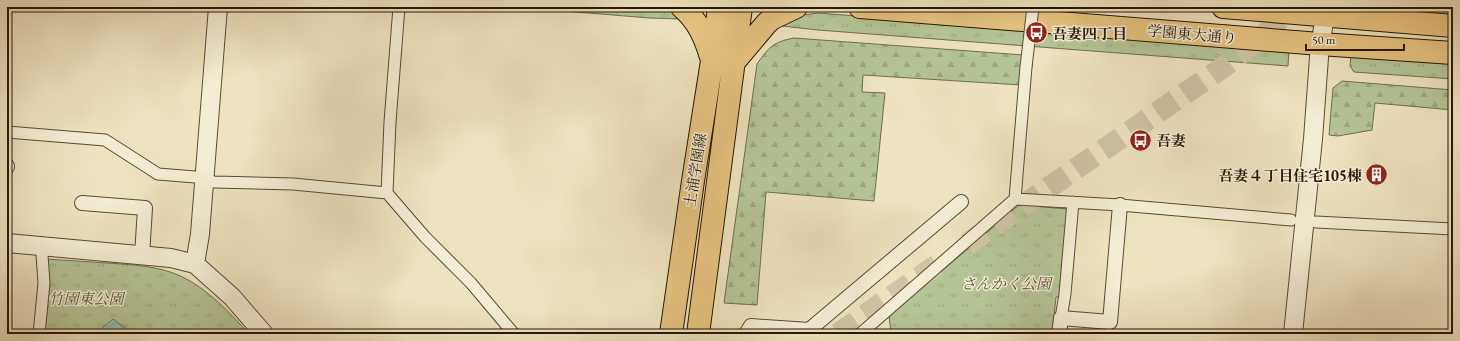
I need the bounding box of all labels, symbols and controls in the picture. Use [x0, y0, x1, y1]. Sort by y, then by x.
bus stop icon: 吾妻四丁目 [1023, 20, 1049, 46]
street label: 学園東大通り [1146, 21, 1238, 47]
place label: 吾妻四丁目 [1052, 24, 1127, 43]
scale bar [1306, 26, 1404, 52]
text: 50 m [1312, 32, 1336, 48]
bus stop icon: 吾妻 [1127, 127, 1153, 153]
street label: 土浦学園線 [680, 131, 710, 209]
place label: 吾妻 [1156, 131, 1186, 150]
building icon: 吾妻４丁目住宅105棟 [1364, 162, 1390, 188]
place label: 吾妻４丁目住宅105棟 [1218, 166, 1362, 185]
park label: さんかく公園 [961, 274, 1054, 293]
park label: 竹園東公園 [48, 289, 126, 308]

